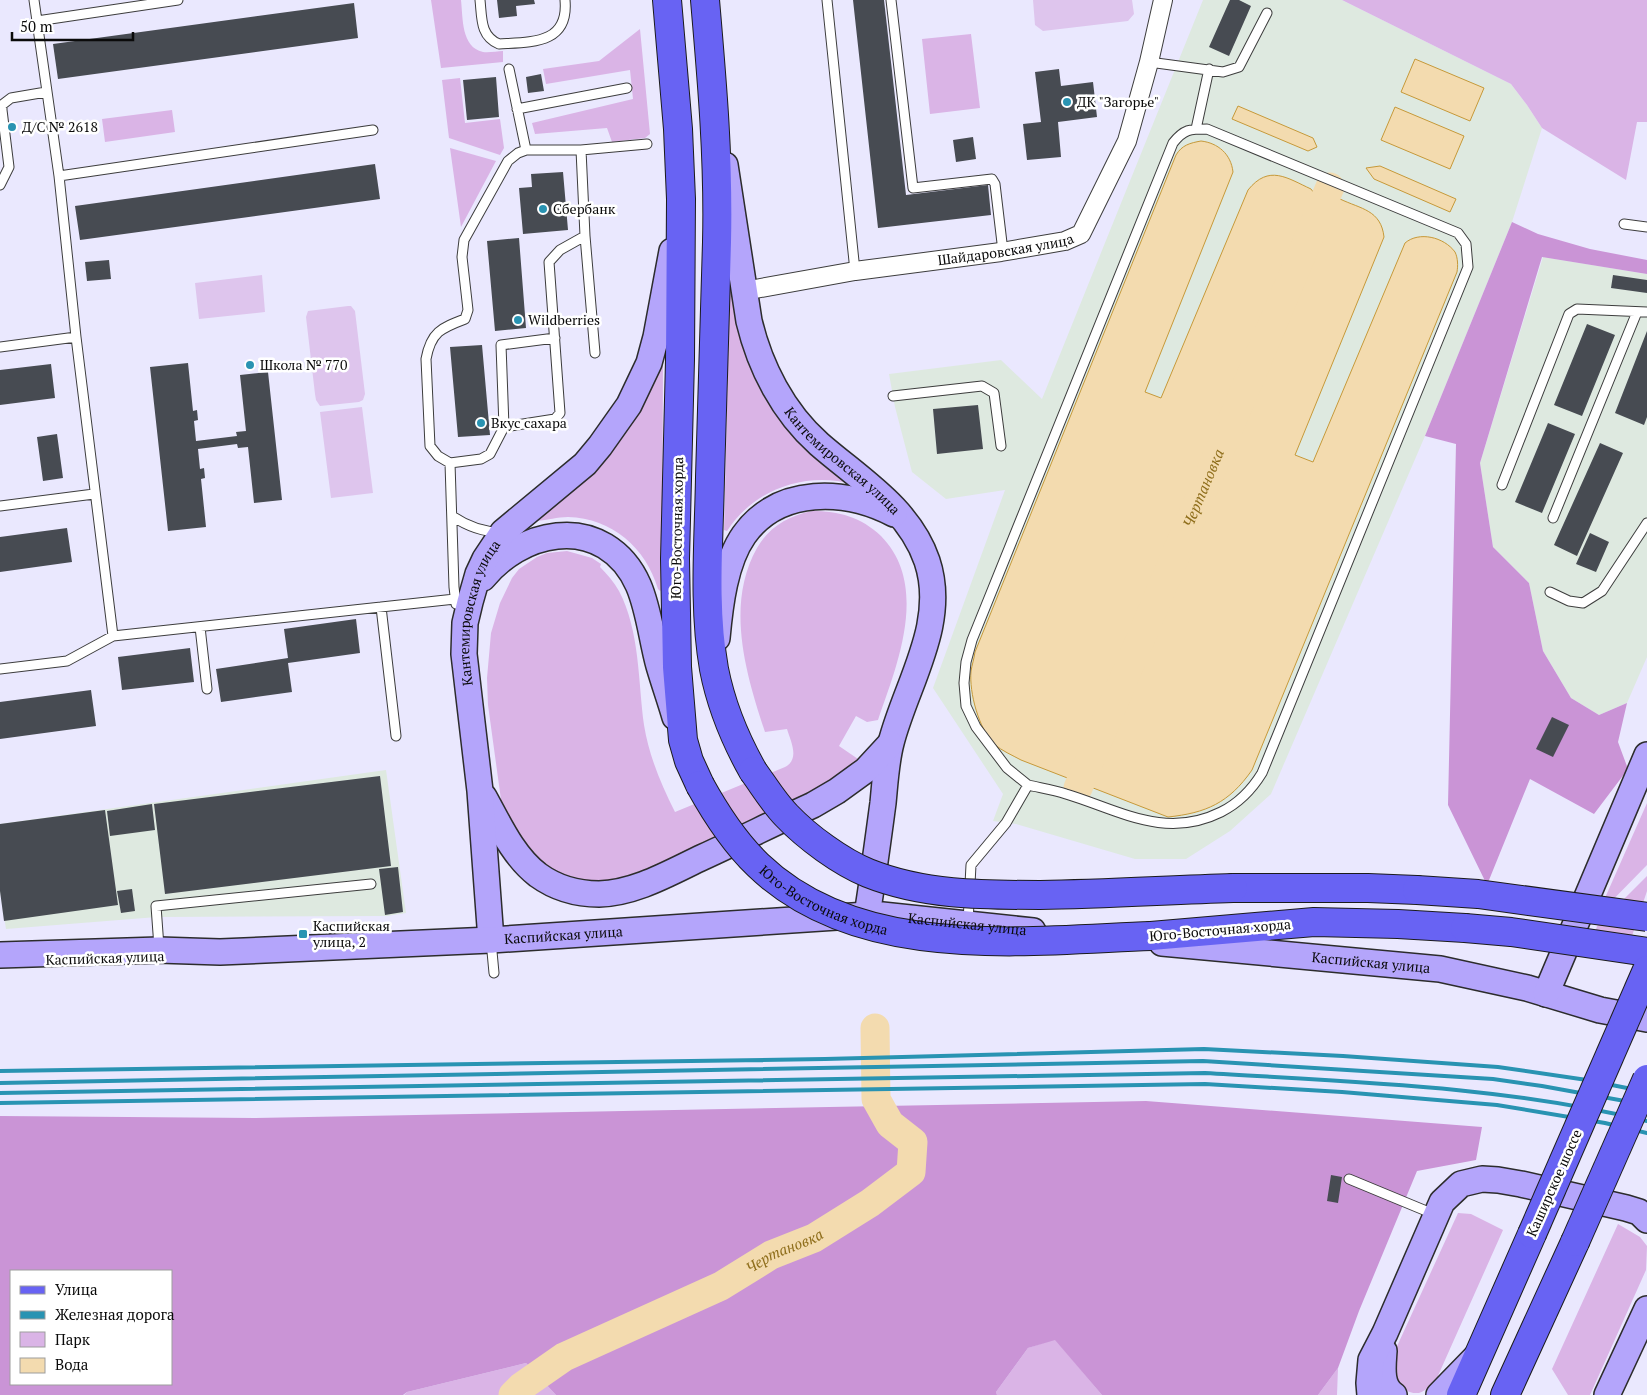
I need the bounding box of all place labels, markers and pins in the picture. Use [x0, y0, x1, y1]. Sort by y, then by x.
place label: ДК "Загорье" [1077, 92, 1159, 111]
marker: ДК "Загорье" [1061, 96, 1073, 108]
place label: Д/C № 2618 [22, 117, 98, 136]
marker: Д/C № 2618 [6, 121, 18, 133]
place label: Сбербанк [553, 199, 616, 218]
marker: Сбербанк [537, 203, 549, 215]
place label: Wildberries [528, 310, 600, 329]
marker: Wildberries [512, 314, 524, 326]
place label: Школа № 770 [260, 355, 347, 374]
marker: Школа № 770 [244, 359, 256, 371]
place label: Вкус сахара [491, 413, 567, 432]
marker: Вкус сахара [475, 417, 487, 429]
place label: Каспийская улица, 2 [312, 916, 390, 951]
marker: Каспийская улица, 2 [297, 928, 309, 940]

